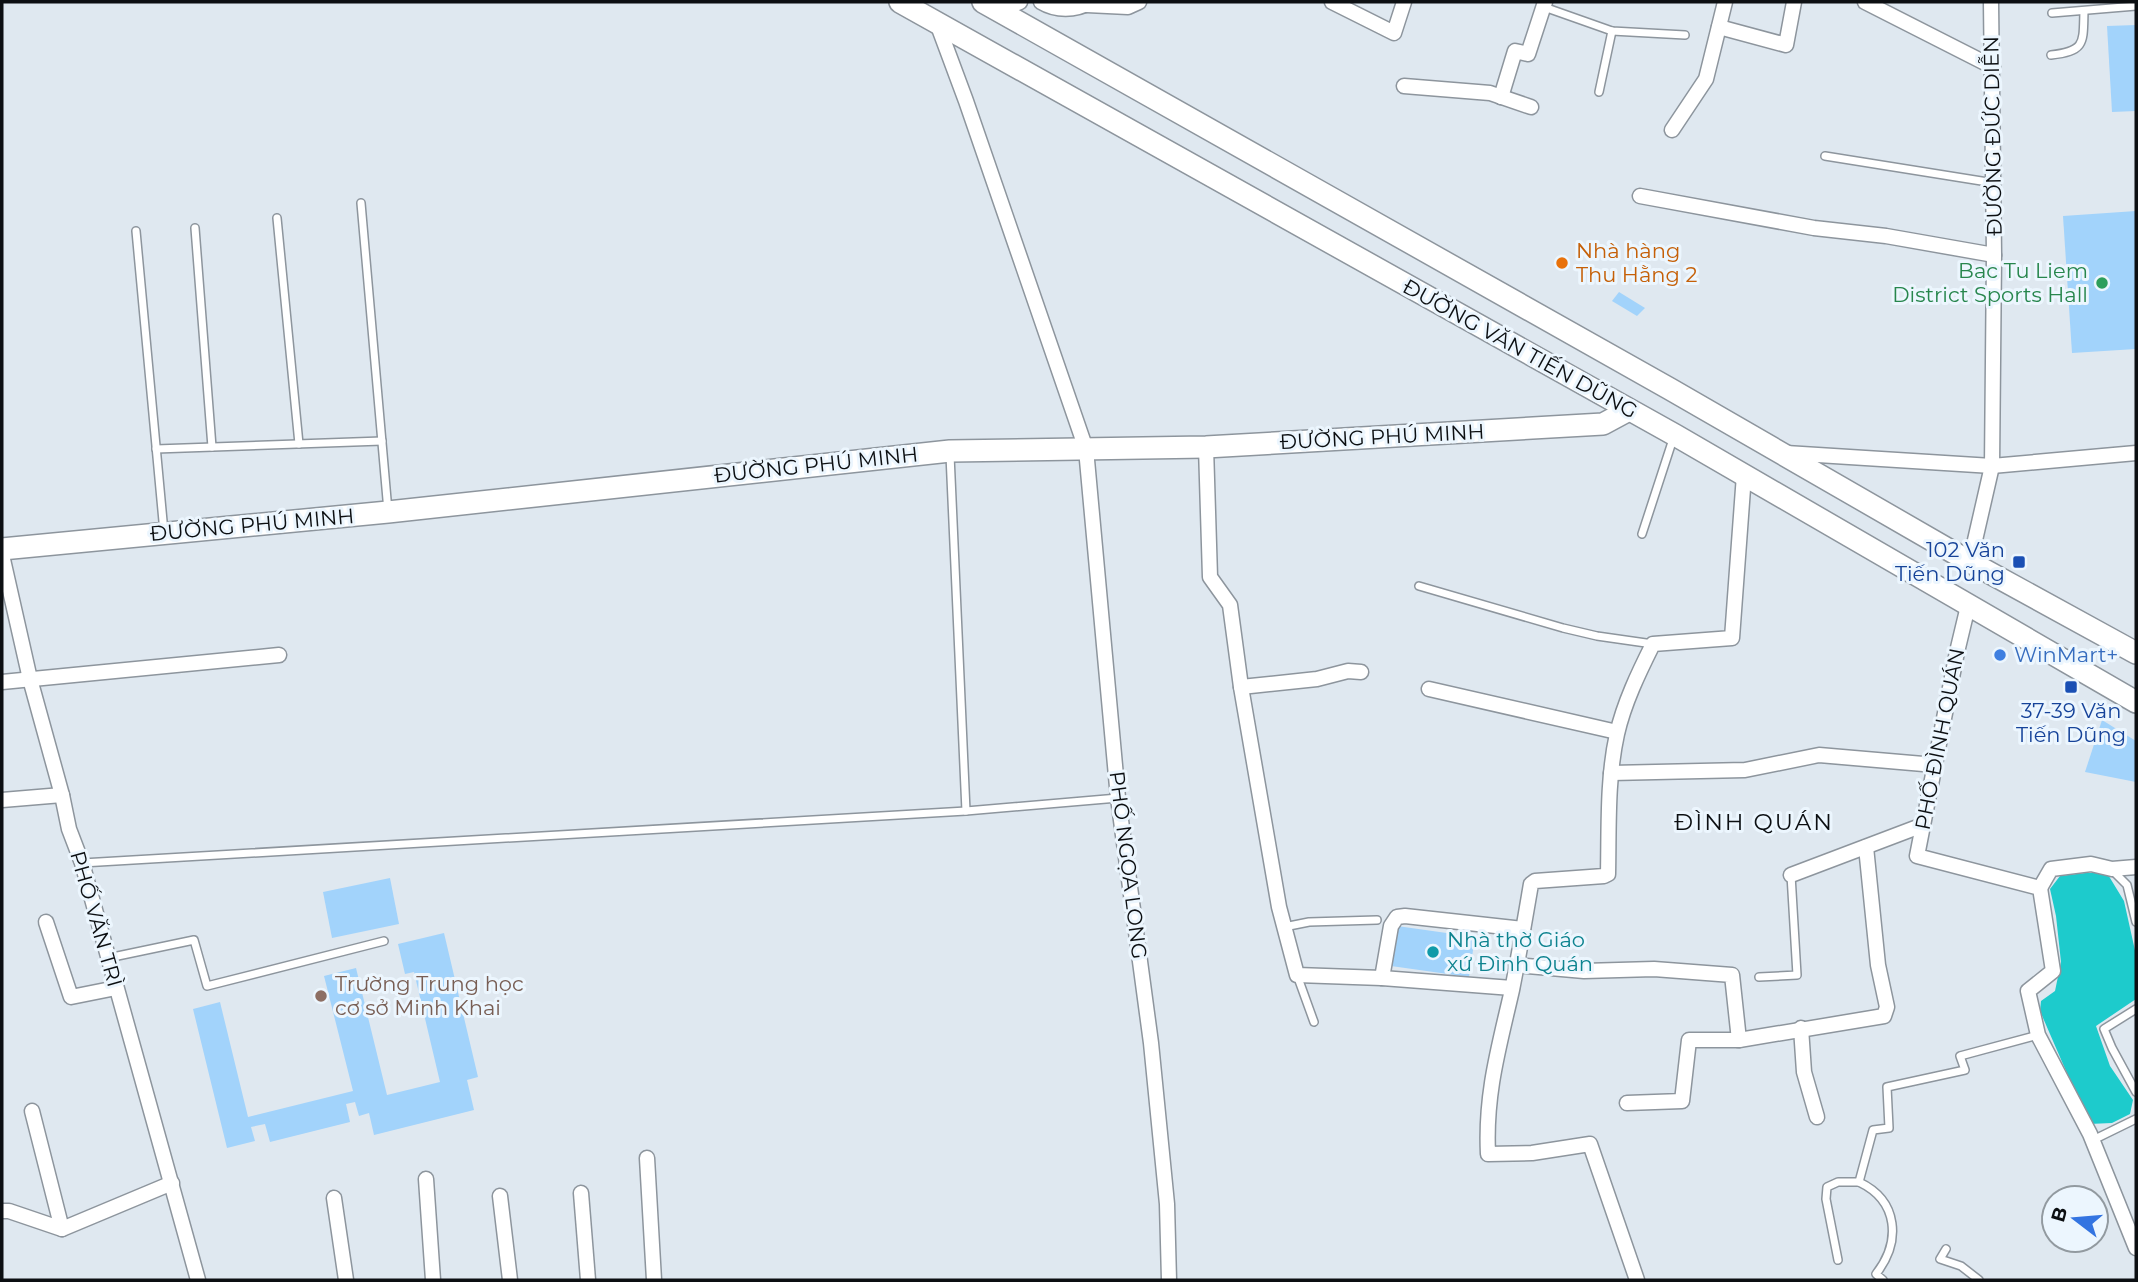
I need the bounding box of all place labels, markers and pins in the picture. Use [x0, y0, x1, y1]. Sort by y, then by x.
place label: Nhà hàng Thu Hằng 2 [1576, 238, 1697, 287]
marker: Nhà hàng Thu Hằng 2 [1554, 255, 1570, 271]
place label: Bac Tu Liem District Sports Hall [1892, 258, 2088, 307]
marker: Bac Tu Liem District Sports Hall [2094, 275, 2110, 291]
place label: 102 Văn Tiến Dũng [1895, 537, 2005, 586]
marker: 102 Văn Tiến Dũng [2011, 554, 2027, 570]
place label: WinMart+ [2014, 642, 2118, 667]
marker: WinMart+ [1992, 647, 2008, 663]
marker: 37-39 Văn Tiến Dũng [2063, 679, 2079, 695]
place label: 37-39 Văn Tiến Dũng [2016, 698, 2126, 747]
place label: Nhà thờ Giáo xứ Đình Quán [1447, 927, 1593, 976]
marker: Nhà thờ Giáo xứ Đình Quán [1425, 944, 1441, 960]
place label: Trường Trung học cơ sở Minh Khai [335, 971, 524, 1020]
marker: Trường Trung học cơ sở Minh Khai [313, 988, 329, 1004]

